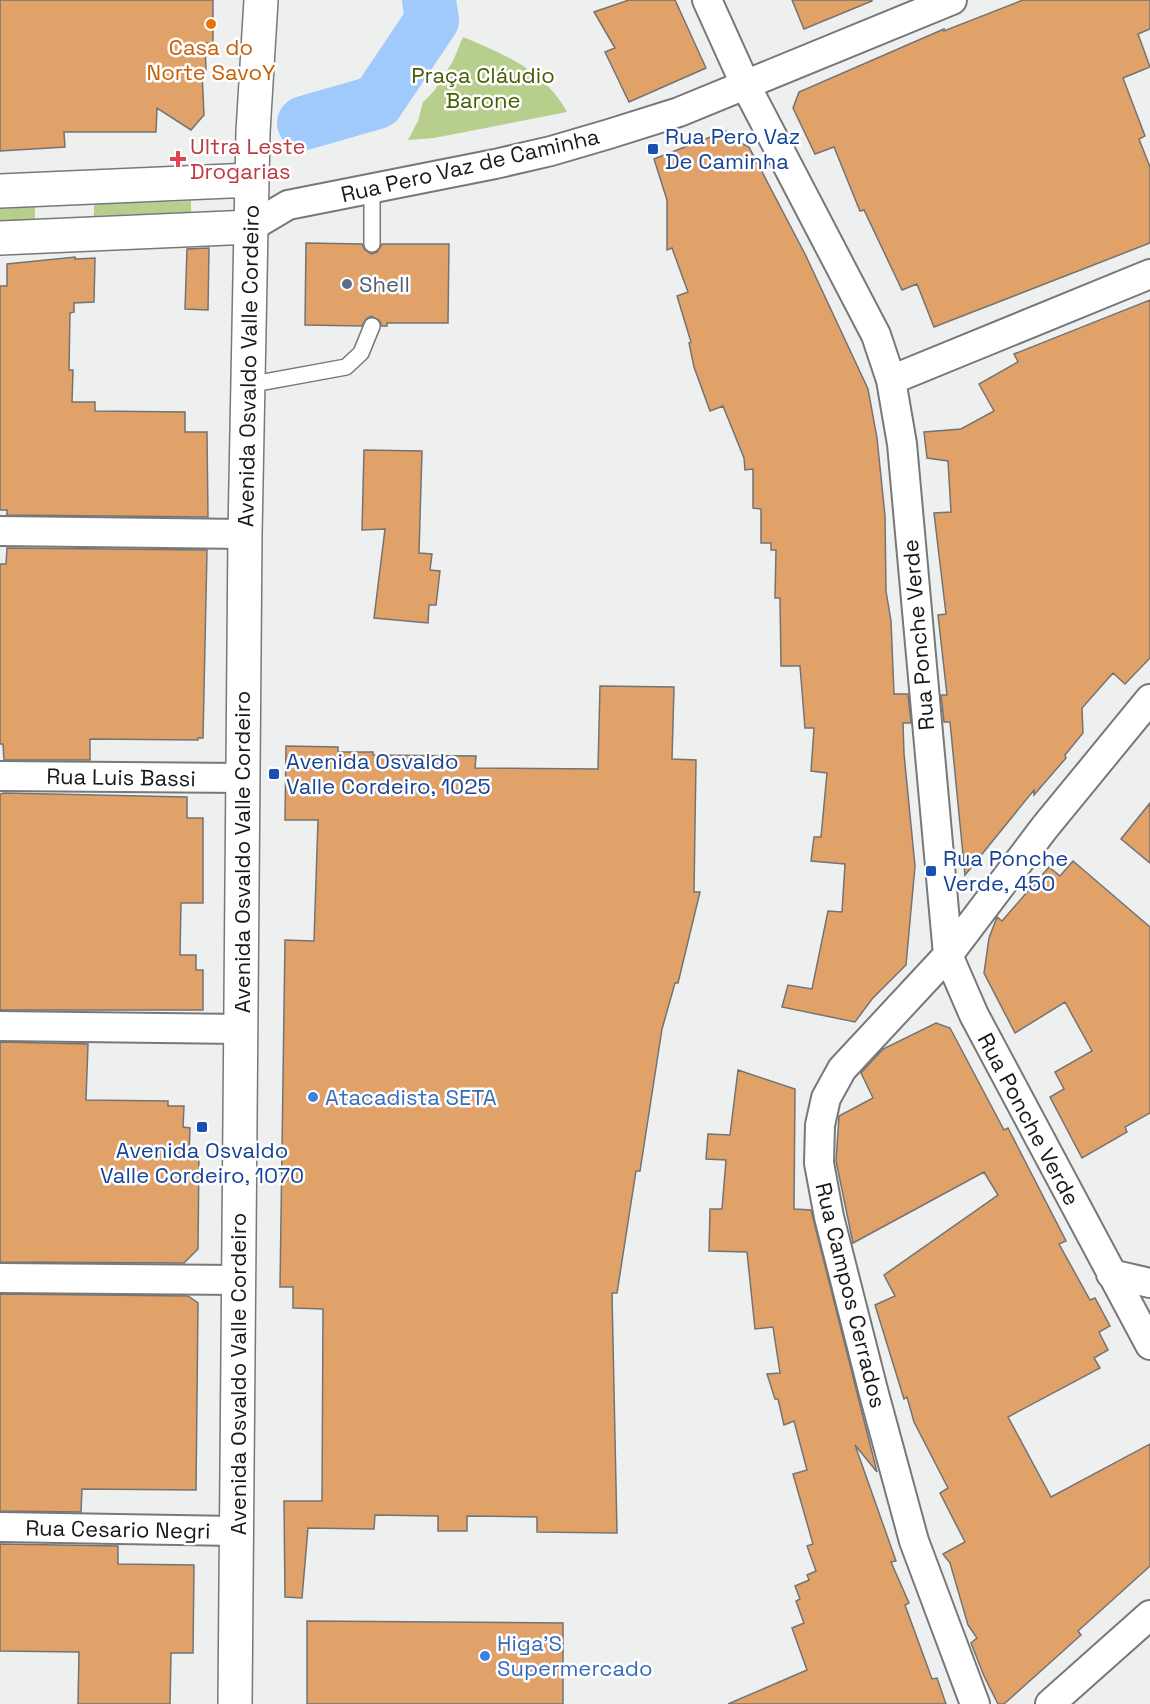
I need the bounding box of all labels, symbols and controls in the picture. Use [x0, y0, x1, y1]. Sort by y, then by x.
marker: Casa do Norte SavoY [204, 17, 218, 31]
place label: Casa do Norte SavoY [147, 33, 276, 86]
park label: Praça Cláudio Barone [411, 61, 555, 114]
street label: Rua Pero Vaz de Caminha [338, 122, 602, 208]
place label: Rua Pero Vaz De Caminha [665, 122, 800, 175]
place label: Ultra Leste Drogarias [190, 132, 305, 185]
marker: Rua Pero Vaz De Caminha [646, 142, 660, 156]
marker: Ultra Leste Drogarias [171, 152, 185, 166]
street label: Avenida Osvaldo Valle Cordeiro [231, 205, 265, 527]
place label: Shell [359, 270, 410, 298]
marker: Shell [340, 277, 354, 291]
street label: Rua Ponche Verde [896, 538, 940, 732]
street label: Avenida Osvaldo Valle Cordeiro [228, 691, 256, 1013]
place label: Avenida Osvaldo Valle Cordeiro, 1025 [286, 747, 491, 800]
street label: Rua Luis Bassi [46, 762, 196, 792]
marker: Avenida Osvaldo Valle Cordeiro, 1025 [267, 767, 281, 781]
place label: Rua Ponche Verde, 450 [943, 844, 1068, 897]
marker: Rua Ponche Verde, 450 [924, 864, 938, 878]
street label: Rua Ponche Verde [972, 1028, 1086, 1210]
place label: Atacadista SETA [325, 1083, 497, 1111]
marker: Atacadista SETA [306, 1090, 320, 1104]
marker: Avenida Osvaldo Valle Cordeiro, 1070 [195, 1120, 209, 1134]
place label: Avenida Osvaldo Valle Cordeiro, 1070 [100, 1136, 304, 1189]
street label: Rua Campos Cerrados [809, 1179, 893, 1411]
street label: Avenida Osvaldo Valle Cordeiro [224, 1213, 252, 1535]
street label: Rua Cesario Negri [25, 1513, 211, 1545]
place label: Higa'S Supermercado [497, 1629, 653, 1682]
marker: Higa'S Supermercado [478, 1649, 492, 1663]

